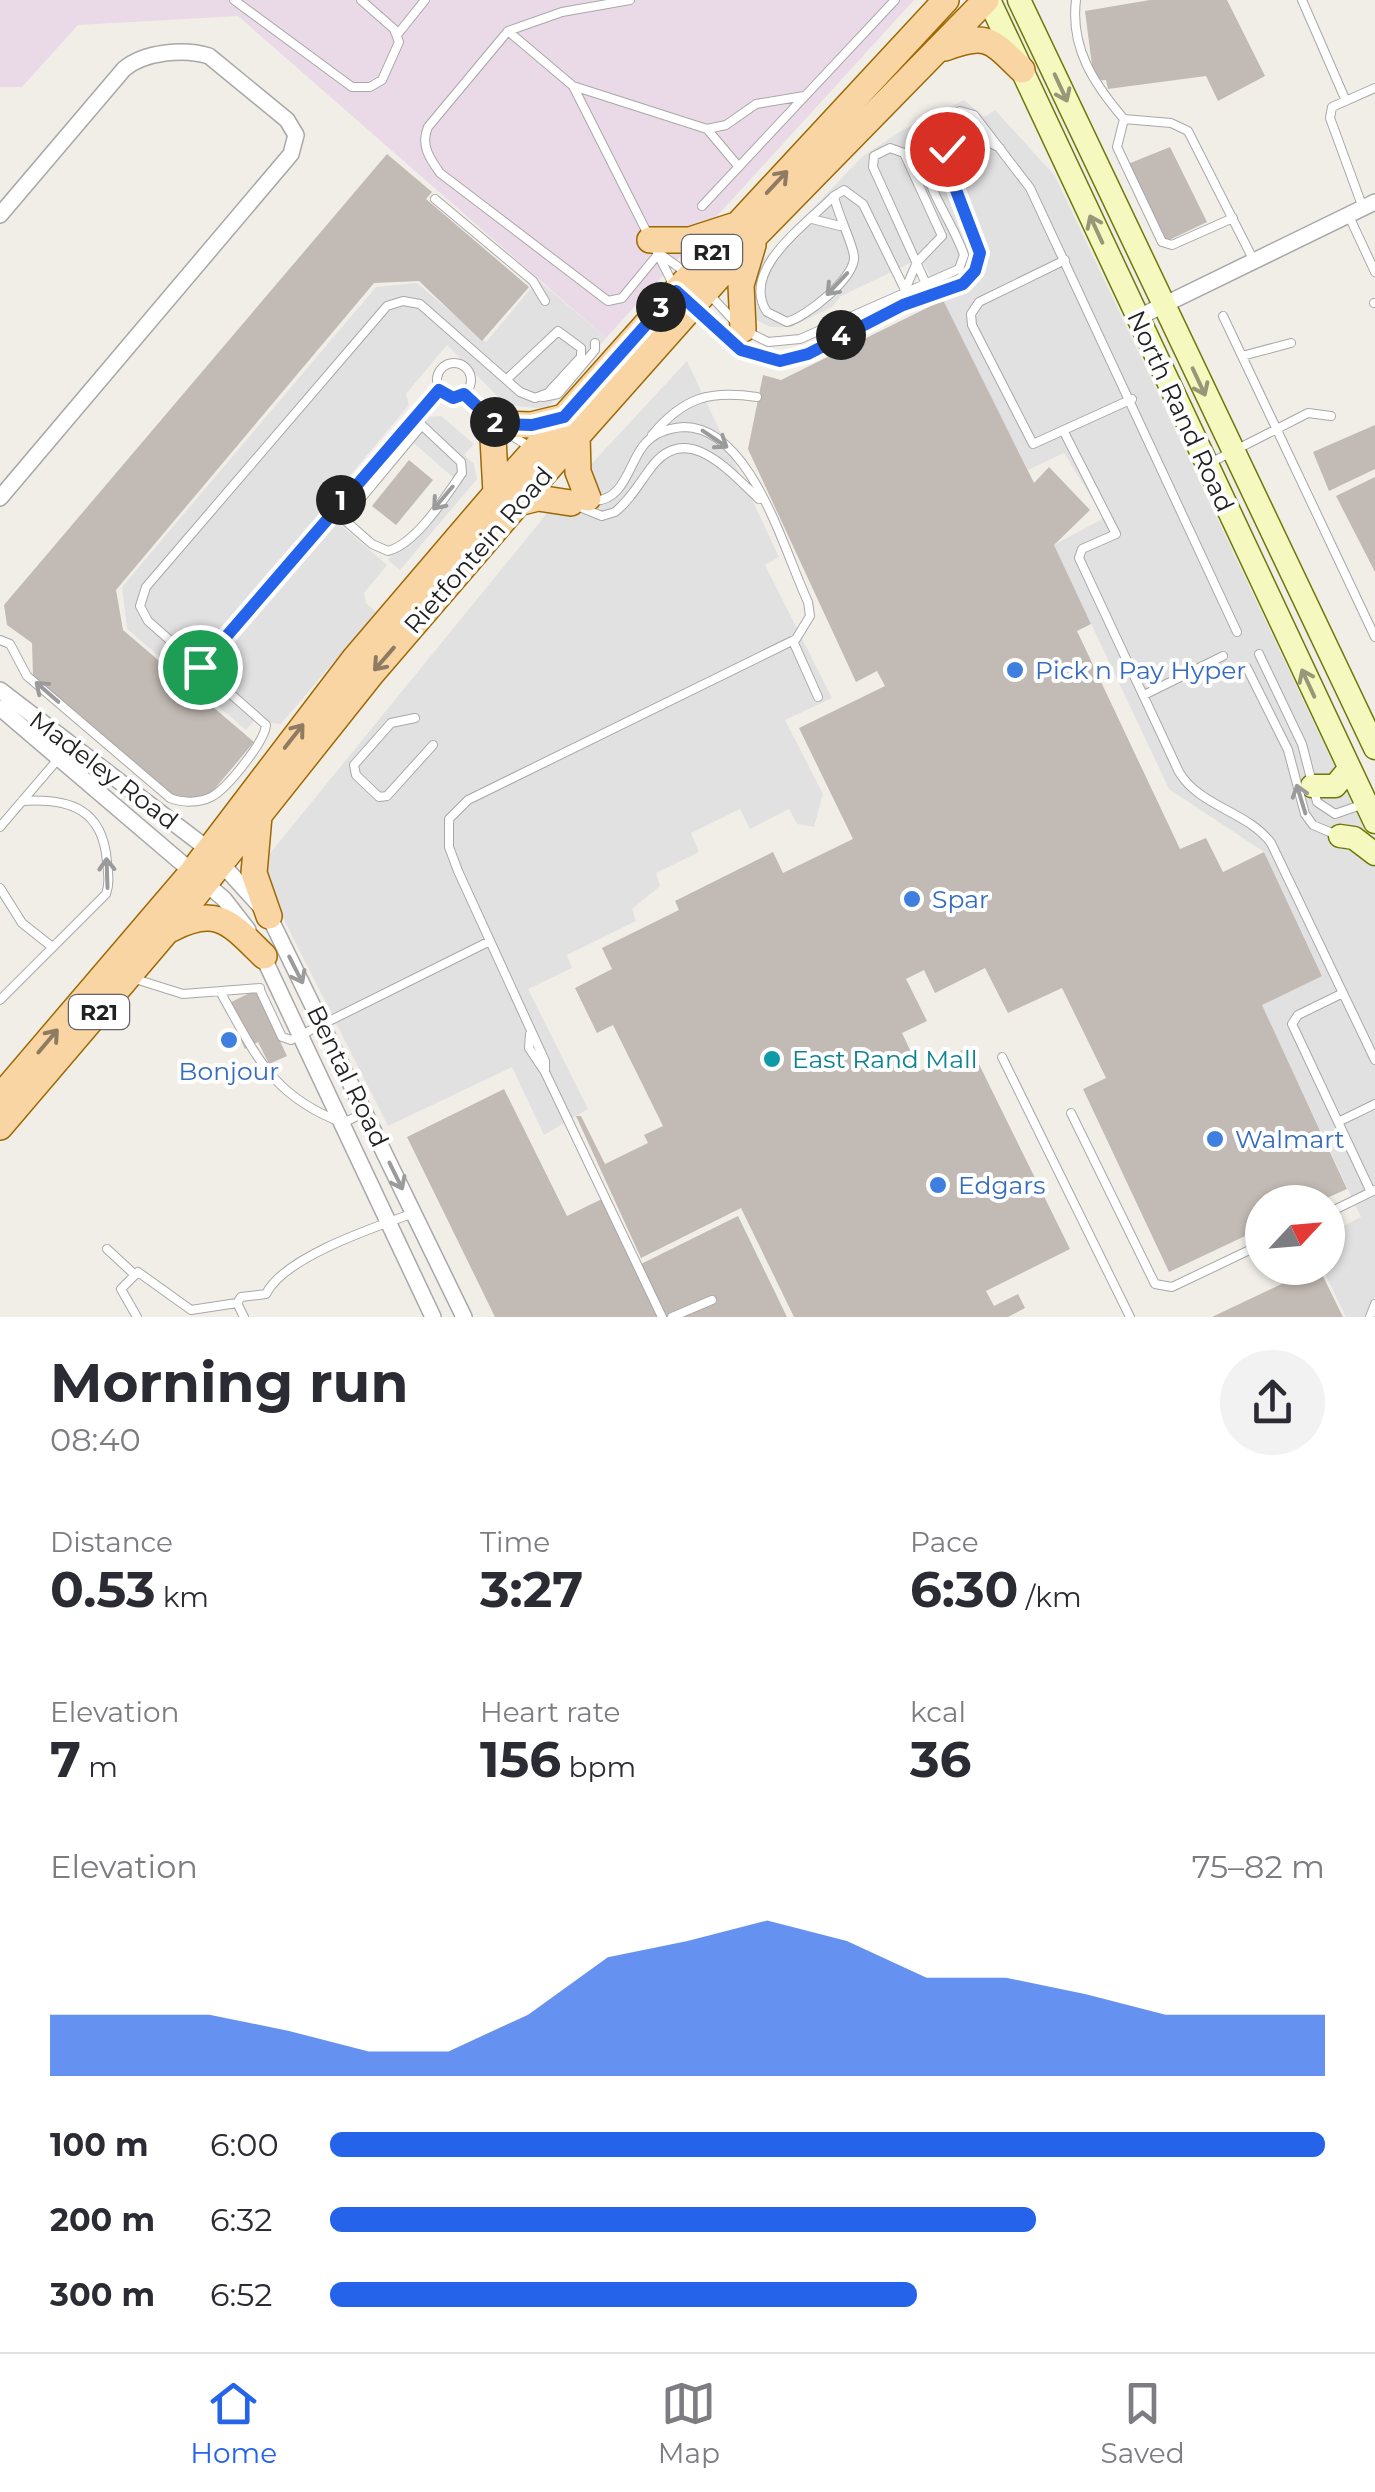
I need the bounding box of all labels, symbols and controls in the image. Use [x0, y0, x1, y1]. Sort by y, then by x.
one-way arrow [1052, 72, 1071, 102]
pin [905, 107, 990, 192]
icon: check [920, 122, 975, 177]
one-way arrow [765, 170, 788, 195]
one-way arrow [1086, 215, 1105, 245]
road number: R21 [682, 235, 742, 269]
one-way arrow [826, 271, 849, 296]
pin: 3 [636, 282, 686, 332]
text: 3 [653, 290, 669, 324]
street label: North Rand Road [1121, 306, 1241, 516]
pin: 4 [816, 310, 866, 360]
text: 4 [831, 318, 851, 352]
one-way arrow [1191, 366, 1210, 396]
pin: 2 [470, 397, 520, 447]
text: 2 [487, 405, 503, 439]
one-way arrow [701, 428, 729, 449]
street label: Rietfontein Road [397, 460, 559, 640]
pin: 1 [316, 475, 366, 525]
text: 1 [336, 483, 346, 517]
one-way arrow [432, 484, 454, 510]
pin [158, 625, 243, 710]
icon: arrive [173, 640, 228, 695]
one-way arrow [374, 646, 396, 672]
place label: Pick n Pay Hyper [1035, 655, 1246, 685]
marker: Pick n Pay Hyper [1004, 659, 1026, 681]
one-way arrow [1298, 669, 1317, 699]
one-way arrow [34, 682, 60, 704]
street label: Madeley Road [24, 705, 184, 835]
one-way arrow [283, 724, 305, 750]
one-way arrow [1291, 784, 1309, 815]
one-way arrow [98, 858, 117, 890]
place label: Spar [932, 884, 989, 914]
marker: Spar [901, 888, 923, 910]
one-way arrow [287, 955, 306, 985]
road number: R21 [69, 995, 129, 1029]
street label: Bental Road [301, 1000, 395, 1152]
one-way arrow [37, 1028, 59, 1054]
marker: Bonjour [218, 1029, 240, 1051]
place label: East Rand Mall [792, 1044, 977, 1074]
marker: East Rand Mall [761, 1048, 783, 1070]
place label: Bonjour [179, 1056, 279, 1086]
place label: Walmart [1235, 1124, 1345, 1154]
marker: Walmart [1204, 1128, 1226, 1150]
one-way arrow [388, 1160, 407, 1190]
place label: Edgars [958, 1170, 1046, 1200]
marker: Edgars [927, 1174, 949, 1196]
north arrow [1245, 1185, 1345, 1285]
map controls [1245, 1185, 1345, 1285]
text: Morning run [50, 1349, 408, 1416]
button: share [1220, 1350, 1325, 1455]
text: 08:40 [50, 1420, 141, 1459]
text: Distance [50, 1525, 173, 1559]
text: Time [480, 1525, 550, 1559]
text: Pace [910, 1525, 979, 1559]
text: 0.53 [50, 1559, 156, 1620]
text: 3:27 [480, 1559, 583, 1620]
text: 6:30 [910, 1559, 1019, 1620]
text: km [156, 1580, 209, 1614]
text: /km [1019, 1580, 1082, 1614]
text: Elevation [50, 1695, 179, 1729]
text: Heart rate [480, 1695, 621, 1729]
text: kcal [910, 1695, 966, 1729]
text: 7 [50, 1729, 81, 1790]
text: 156 [480, 1729, 561, 1790]
text: 36 [910, 1729, 971, 1790]
text: m [81, 1750, 118, 1784]
text: bpm [561, 1750, 636, 1784]
text: Elevation [50, 1847, 198, 1886]
text: 75–82 m [1192, 1847, 1325, 1886]
text: 100 m [50, 2125, 149, 2164]
text: 6:00 [210, 2125, 279, 2164]
text: 200 m [50, 2200, 155, 2239]
text: 6:32 [210, 2200, 272, 2239]
text: 300 m [50, 2275, 155, 2314]
text: 6:52 [210, 2275, 272, 2314]
tab: Home [190, 2376, 277, 2470]
tab: Map [658, 2376, 720, 2470]
tab: Saved [1101, 2376, 1185, 2470]

